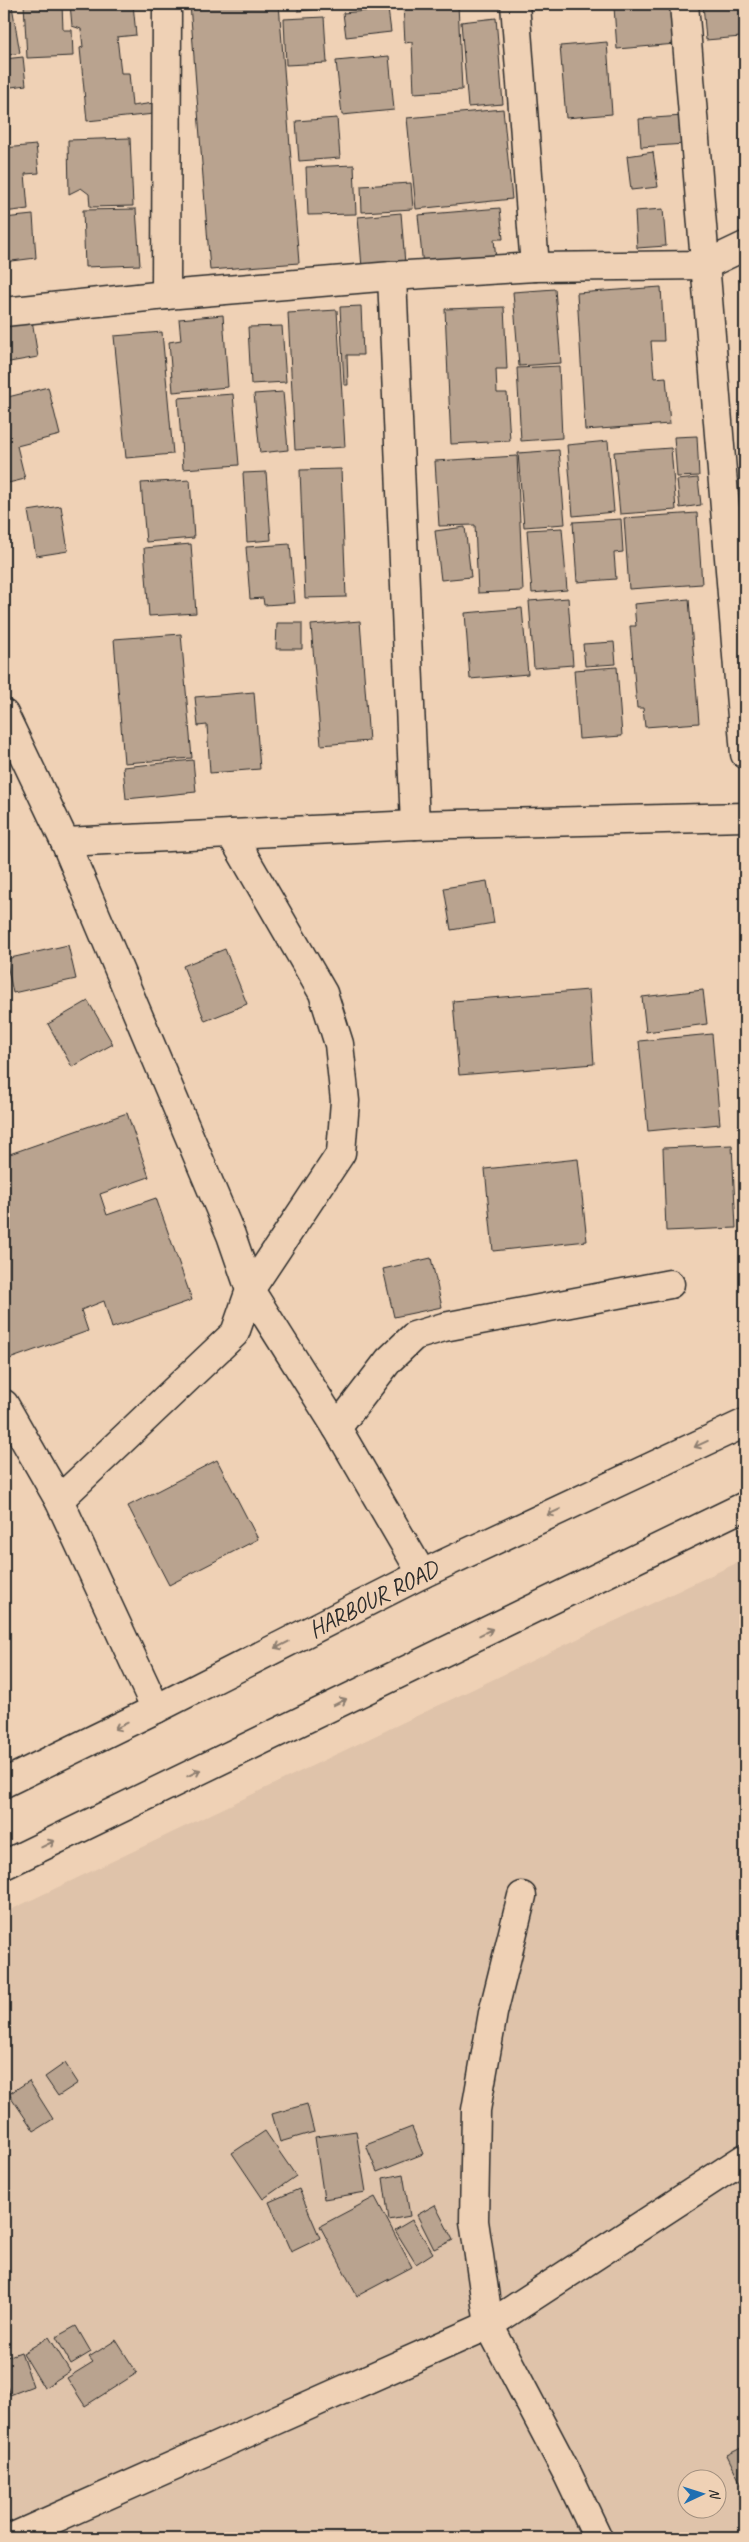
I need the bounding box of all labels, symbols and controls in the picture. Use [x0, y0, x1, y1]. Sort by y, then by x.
one-way arrow [694, 1439, 709, 1449]
one-way arrow [547, 1508, 562, 1518]
street label: HARBOUR ROAD [303, 1553, 445, 1644]
one-way arrow [478, 1626, 493, 1636]
one-way arrow [275, 1641, 290, 1650]
one-way arrow [332, 1697, 347, 1707]
one-way arrow [114, 1722, 129, 1731]
one-way arrow [186, 1768, 201, 1777]
one-way arrow [40, 1839, 55, 1849]
north arrow [676, 2470, 726, 2520]
text: N [706, 2488, 723, 2500]

